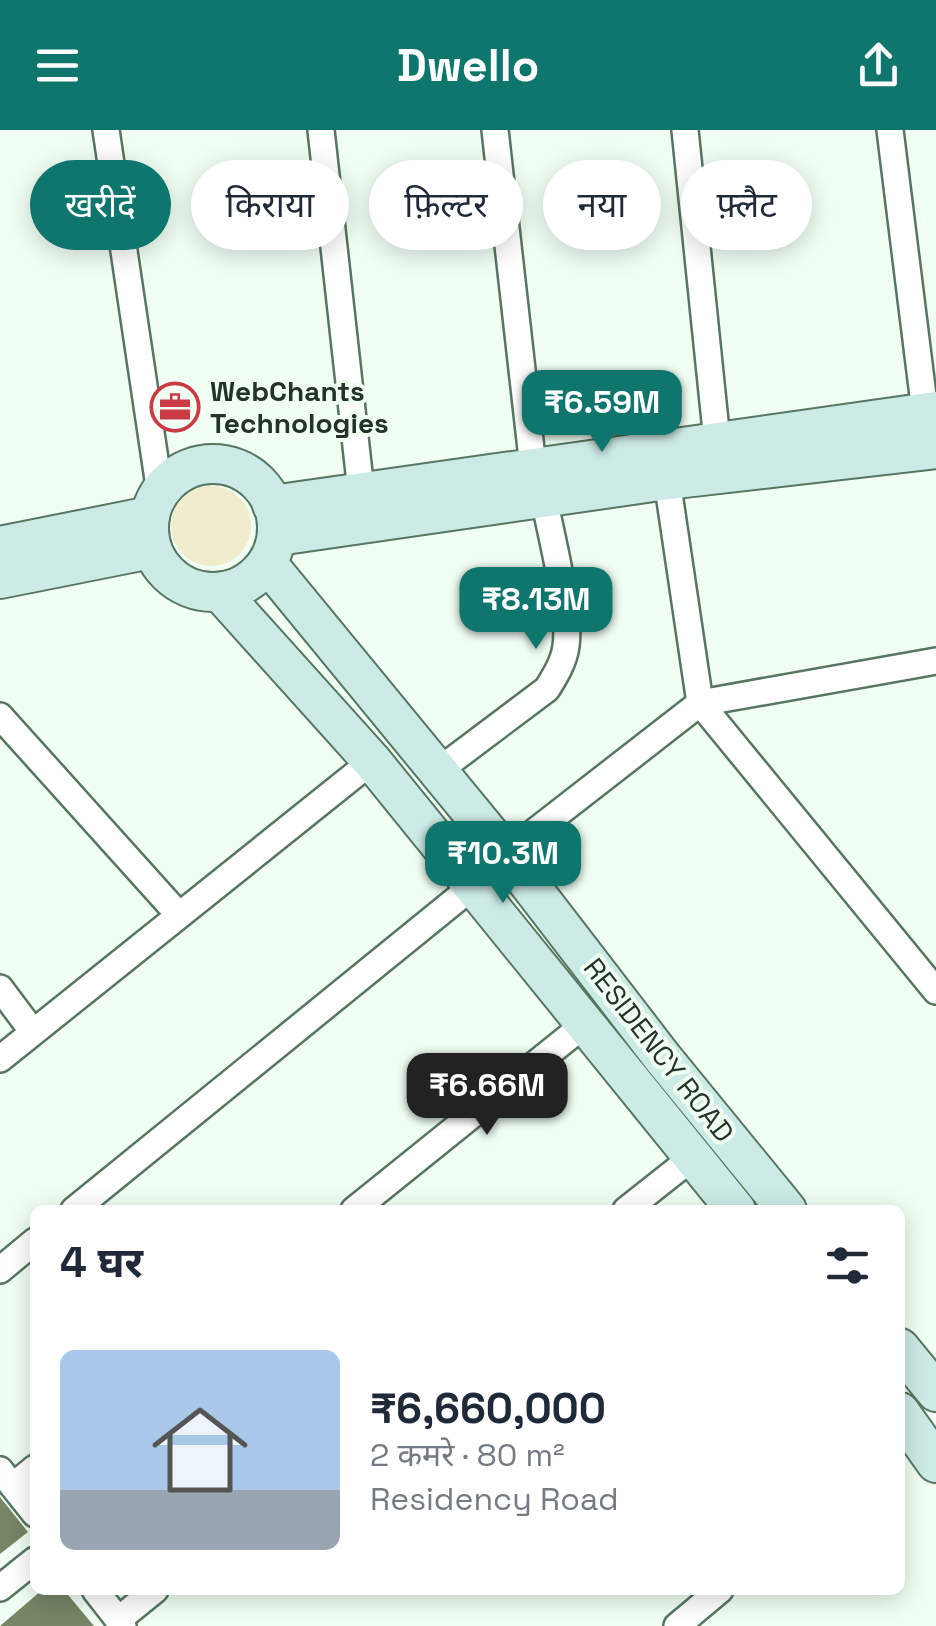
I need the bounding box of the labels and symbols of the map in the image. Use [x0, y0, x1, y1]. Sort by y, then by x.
pin: ₹6.59M [521, 370, 683, 455]
place label: WebChants Technologies [210, 373, 389, 441]
office icon: WebChants Technologies [149, 381, 201, 433]
pin: ₹8.13M [455, 567, 617, 652]
pin: ₹10.3M [422, 821, 584, 906]
street label: RESIDENCY ROAD [576, 951, 742, 1149]
pin: ₹6.66M [406, 1053, 568, 1138]

